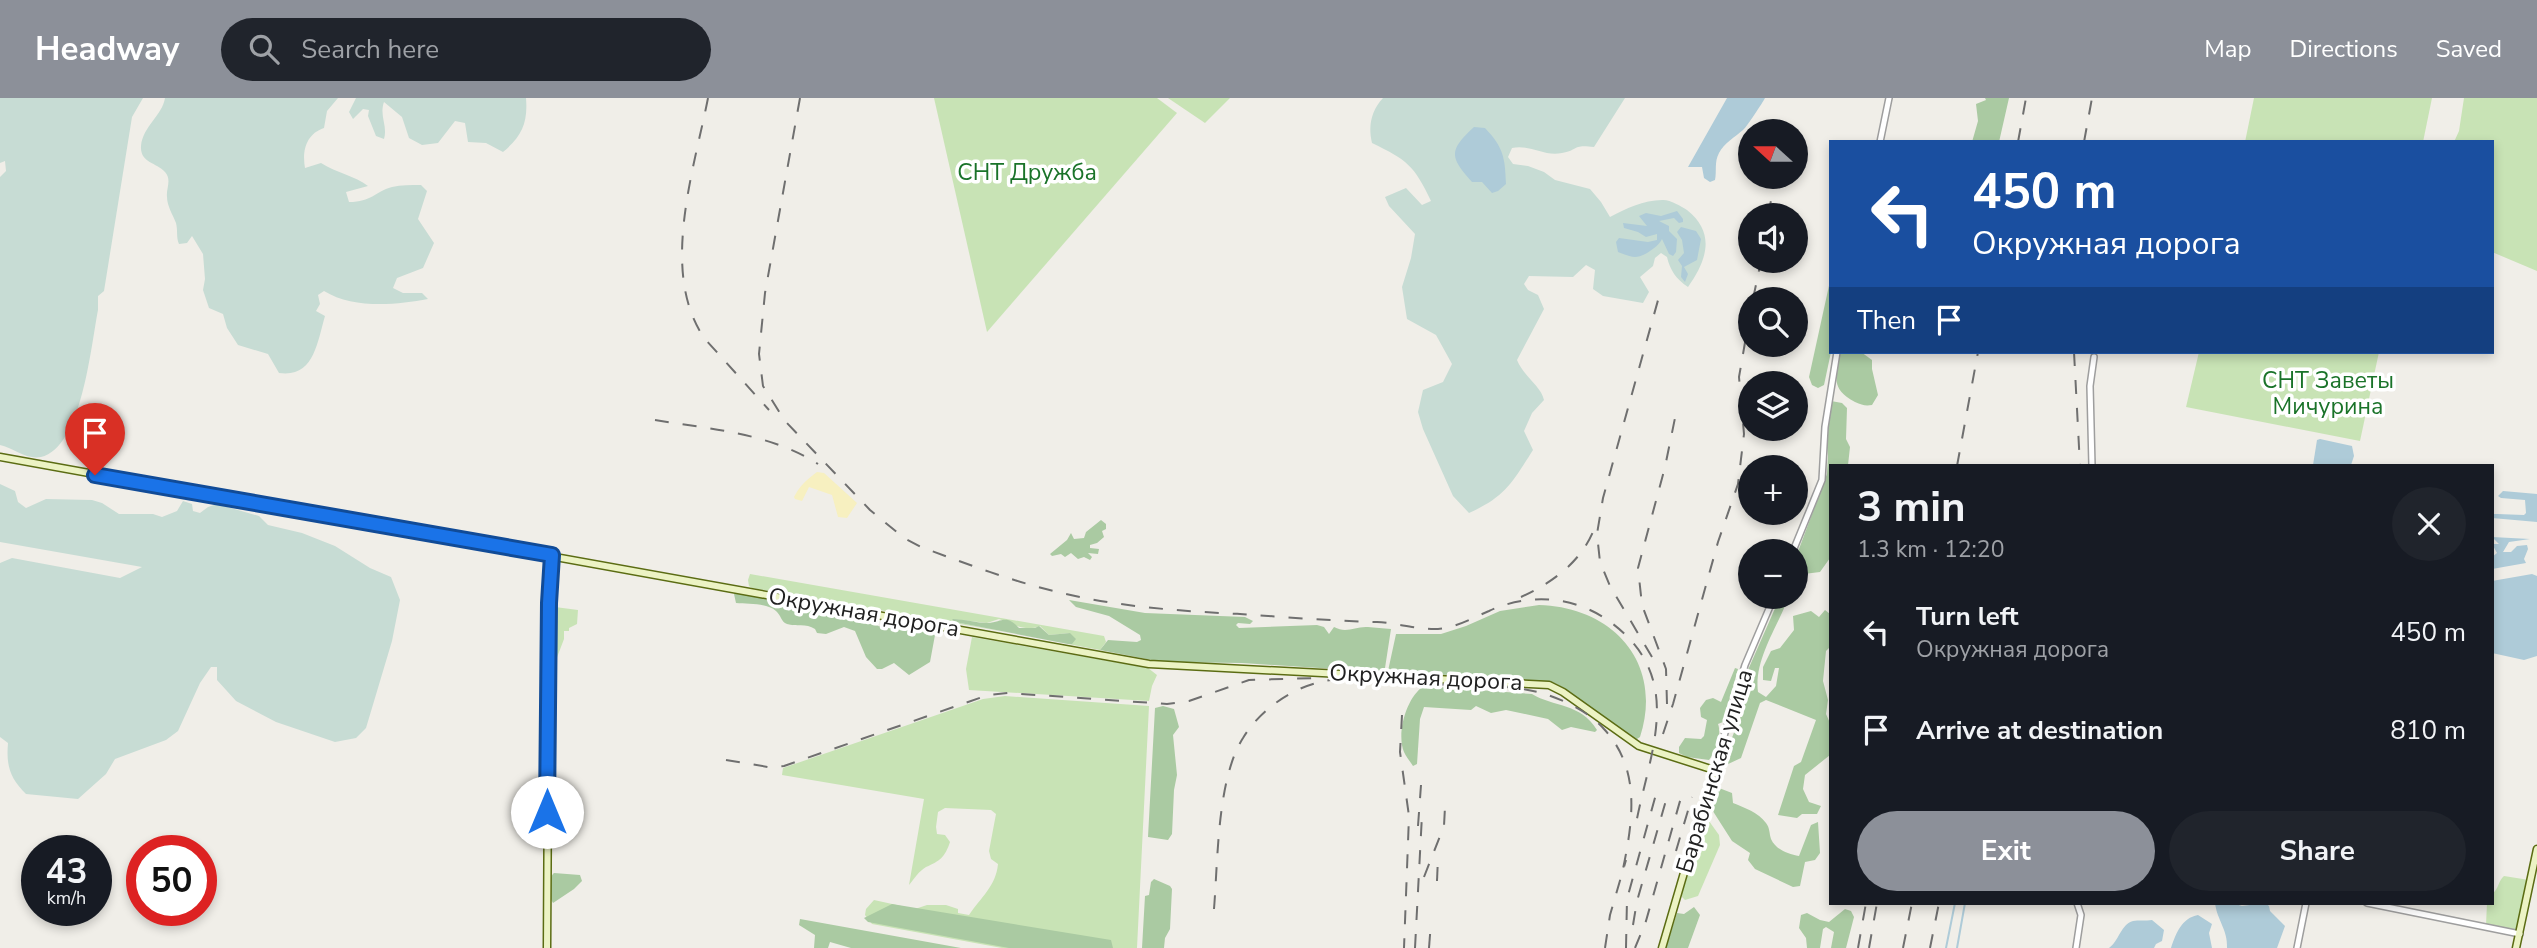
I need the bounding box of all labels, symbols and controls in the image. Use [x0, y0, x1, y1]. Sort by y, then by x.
search box [221, 18, 711, 81]
text: Headway [35, 27, 179, 72]
icon: search [245, 30, 283, 68]
text: Search here [301, 32, 439, 67]
text: Map [2204, 33, 2251, 65]
text: Directions [2289, 33, 2398, 65]
text: Saved [2436, 33, 2502, 65]
north arrow [1738, 119, 1808, 189]
map controls [1738, 119, 1808, 609]
park label: СНТ Дружба [957, 157, 1097, 188]
text: 450 m [1972, 158, 2116, 225]
icon: left [1857, 168, 1948, 259]
button: sound [1738, 203, 1808, 273]
text: Окружная дорога [1972, 222, 2241, 265]
button: search [1738, 287, 1808, 357]
icon: arrive [1930, 301, 1968, 339]
text: Then [1857, 303, 1916, 338]
park label: СНТ Заветы Мичурина [2262, 365, 2394, 422]
button: layers [1738, 371, 1808, 441]
pin [65, 403, 125, 475]
icon: arrive [76, 414, 114, 452]
button: + [1738, 455, 1808, 525]
text: 3 min [1857, 479, 1966, 536]
button: close [2392, 487, 2466, 561]
text: 1.3 km · 12:20 [1857, 534, 2004, 565]
button: − [1738, 539, 1808, 609]
street label: Окружная дорога [766, 580, 962, 645]
text: Turn left [1916, 599, 2019, 634]
icon: left [1857, 613, 1895, 651]
text: 450 m [2390, 615, 2466, 650]
text: Окружная дорога [1916, 634, 2109, 665]
street label: Окружная дорога [1329, 657, 1523, 698]
street label: Барабинская улица [1669, 666, 1760, 877]
icon: arrive [1857, 711, 1895, 749]
text: Arrive at destination [1916, 713, 2163, 748]
text: 810 m [2390, 713, 2466, 748]
position arrow [510, 775, 584, 849]
button: Exit [1857, 811, 2155, 891]
button: Share [2169, 811, 2466, 891]
speed limit sign: 50 [126, 835, 217, 926]
text: 43 [45, 848, 88, 895]
text: km/h [47, 886, 86, 910]

